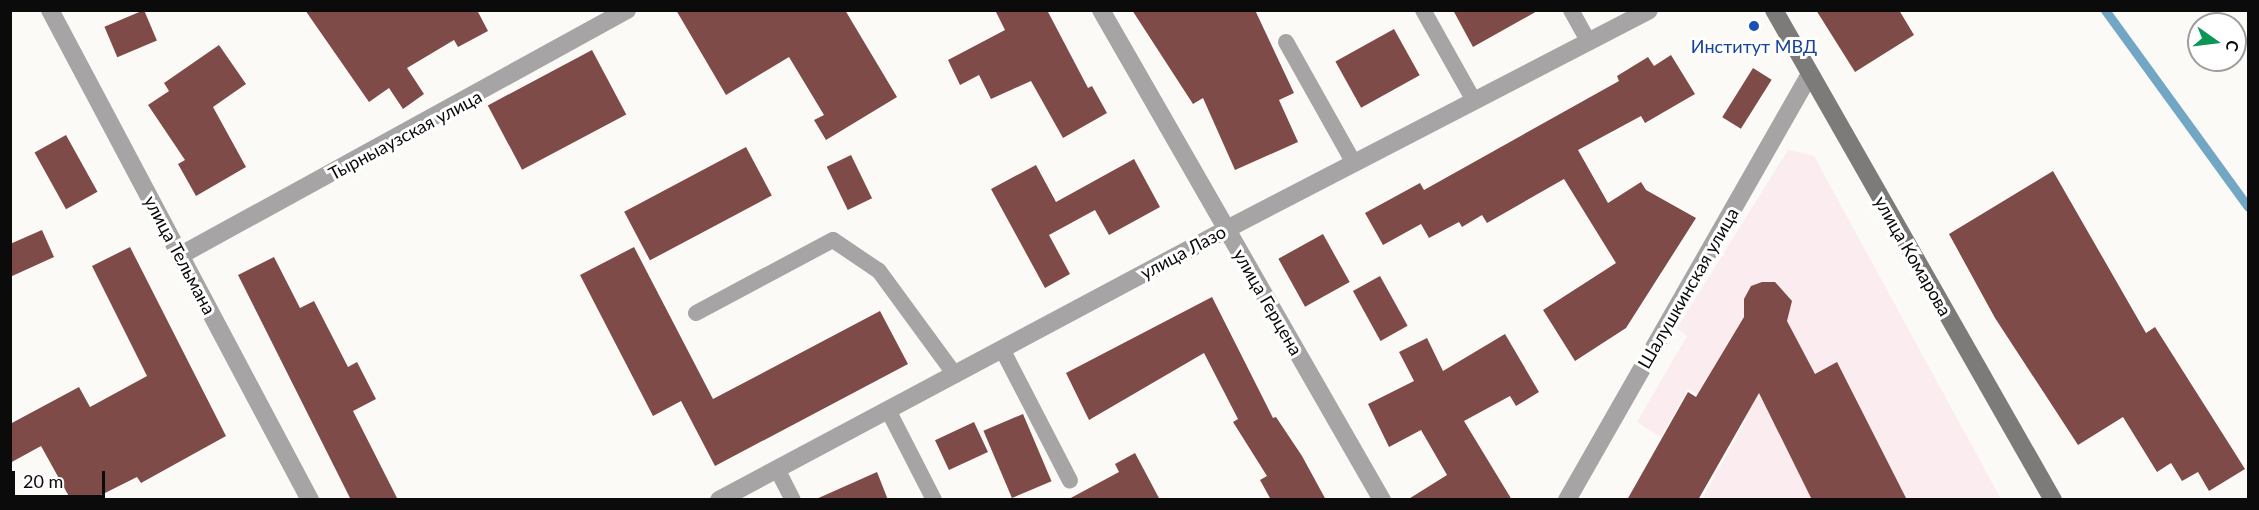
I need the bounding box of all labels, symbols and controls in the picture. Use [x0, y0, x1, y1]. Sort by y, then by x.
north arrow [2187, 12, 2247, 72]
marker: Институт МВД [1747, 19, 1761, 33]
place label: Институт МВД [1691, 35, 1817, 57]
text: С [2223, 39, 2244, 53]
street label: Тырныаузская улица [325, 85, 485, 185]
street label: улица Тельмана [140, 192, 220, 318]
street label: улица Комарова [1870, 192, 1956, 320]
street label: Шалушкинская улица [1633, 204, 1743, 372]
street label: улица Лазо [1137, 220, 1229, 284]
street label: улица Герцена [1229, 245, 1307, 359]
scale bar [15, 459, 108, 497]
text: 20 m [23, 470, 63, 492]

